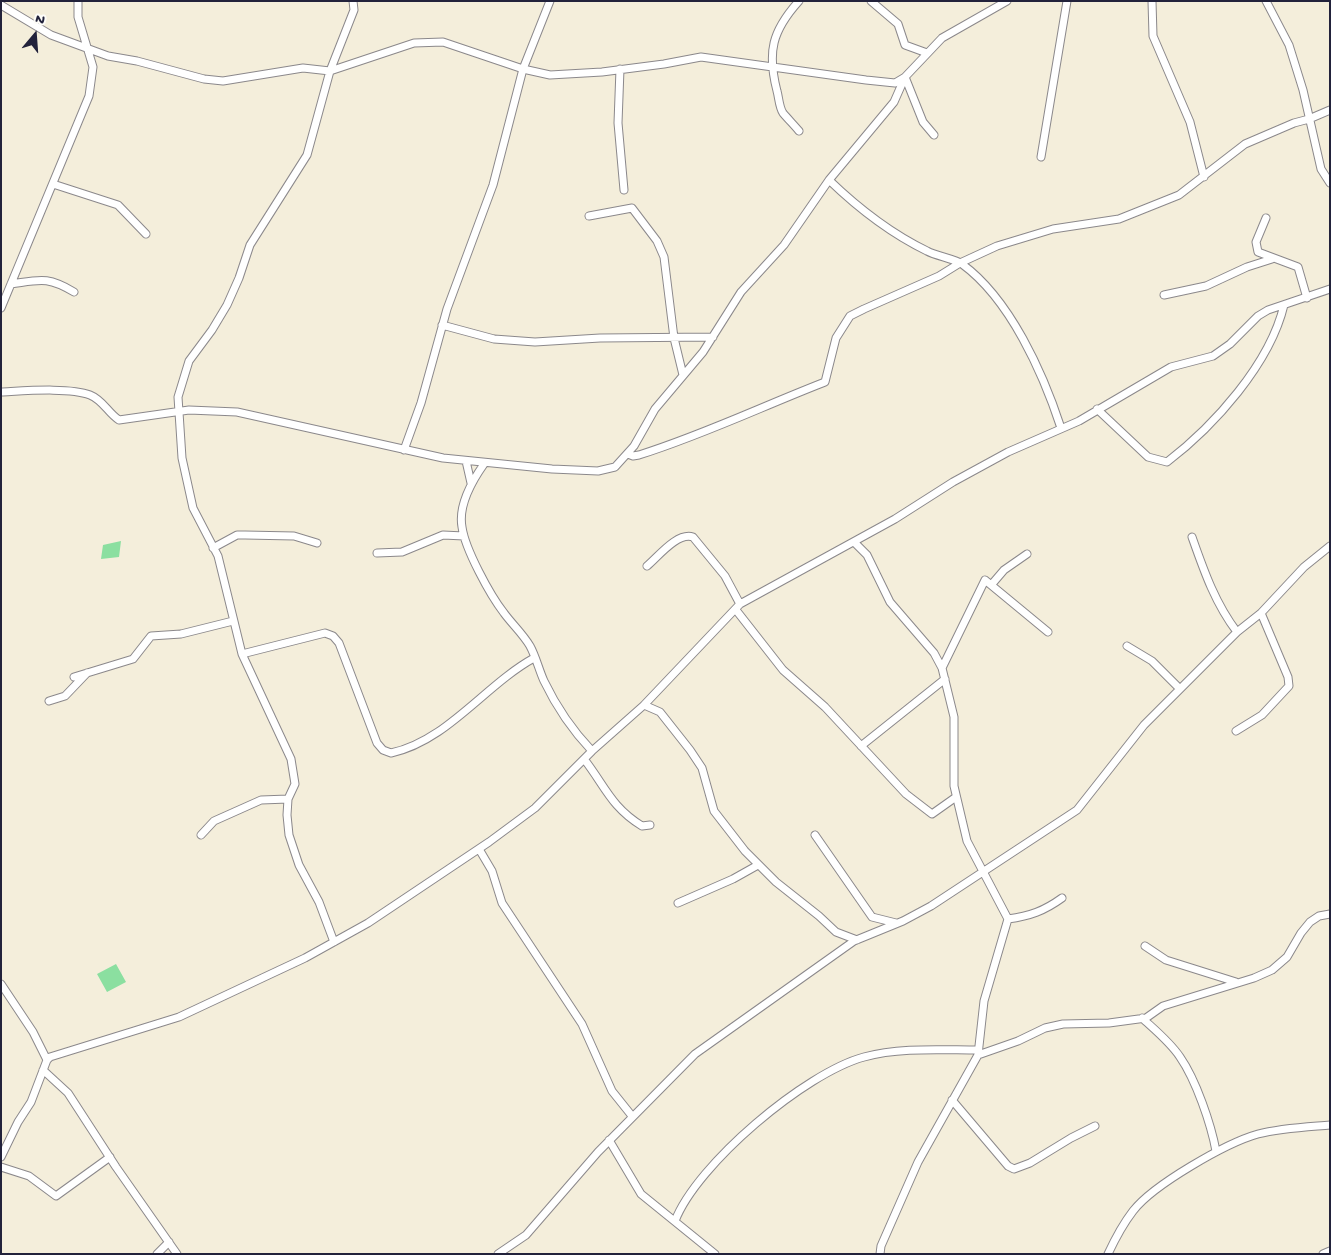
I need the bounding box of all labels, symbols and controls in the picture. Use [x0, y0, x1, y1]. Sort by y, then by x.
north arrow [10, 10, 60, 60]
text: N [33, 11, 47, 30]

